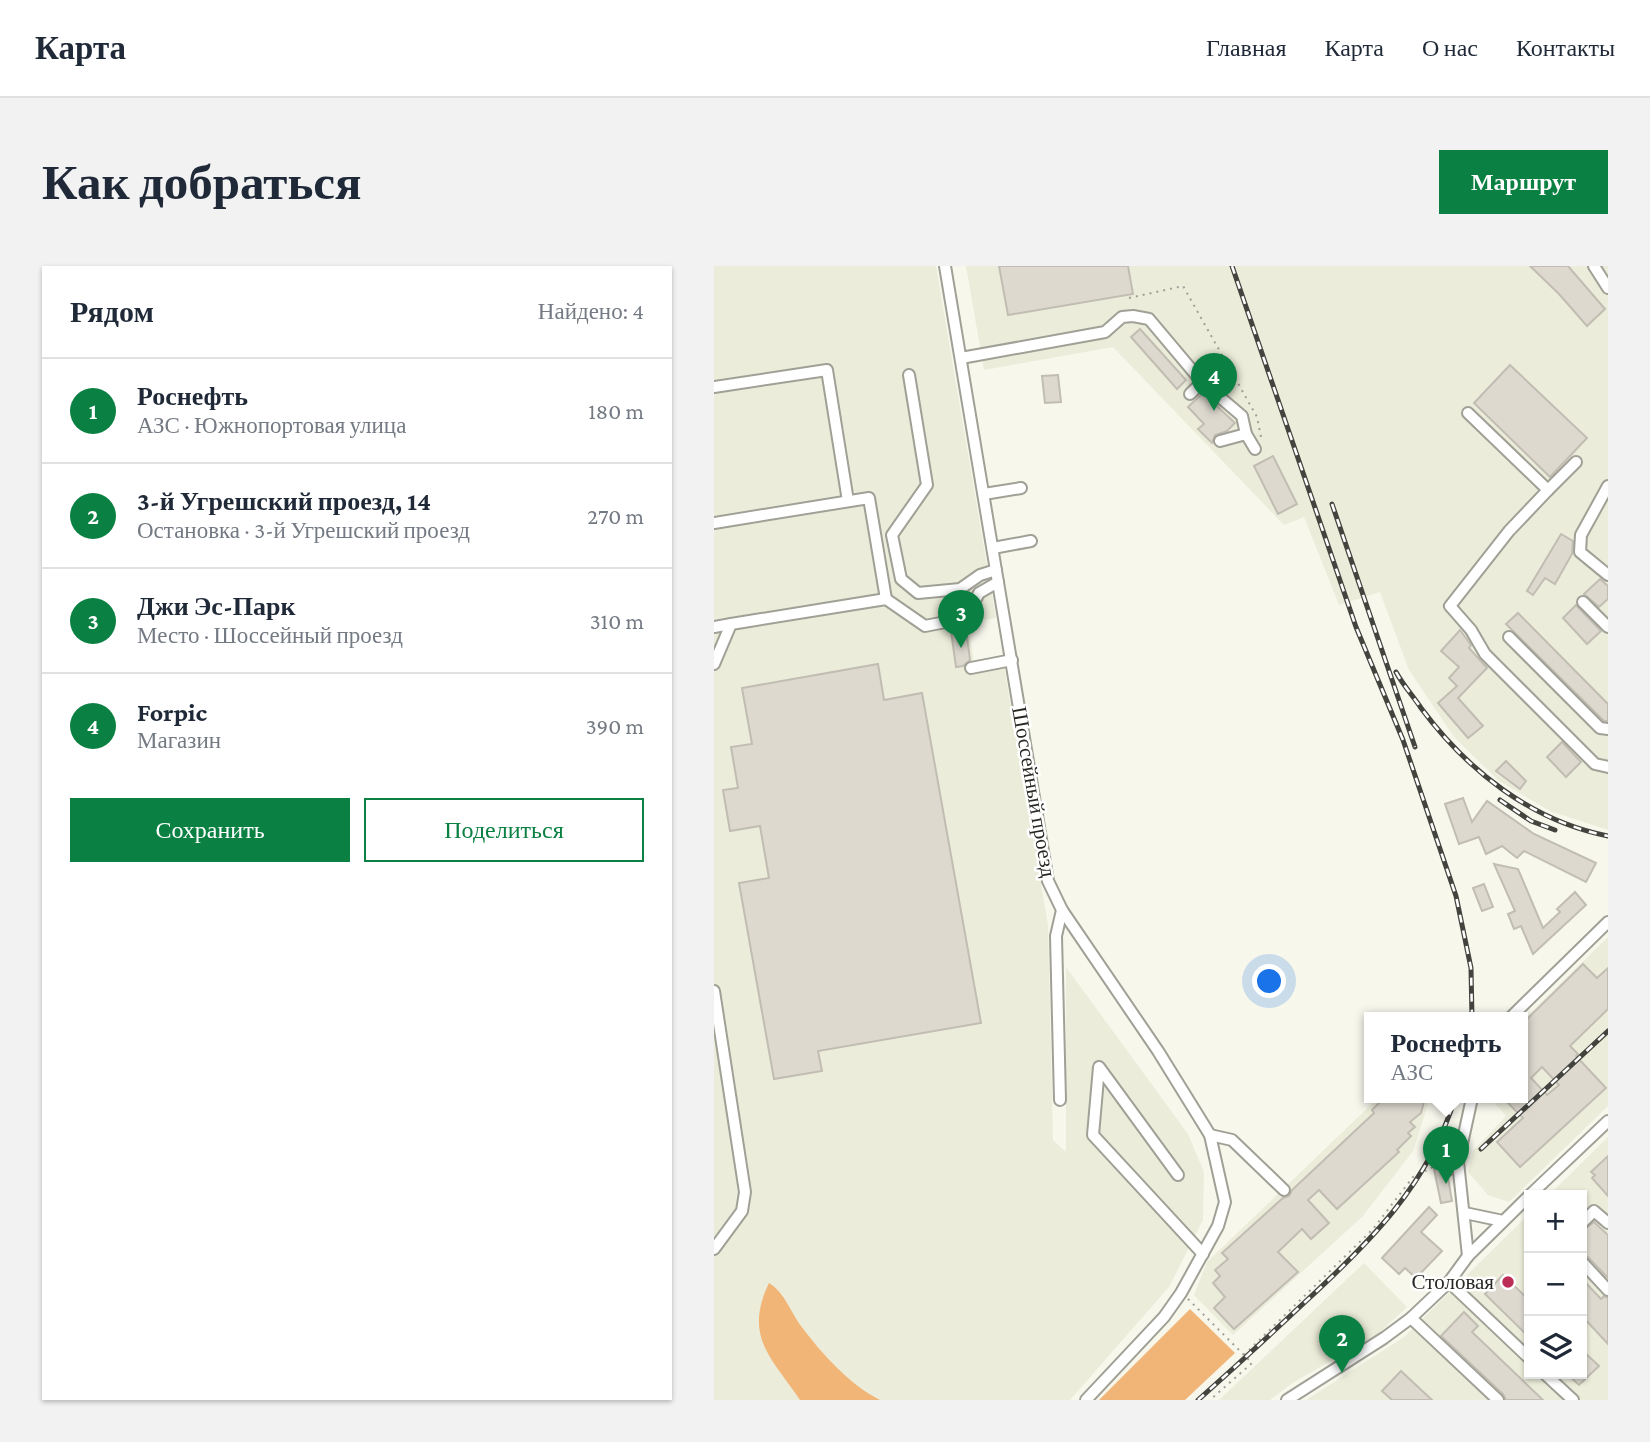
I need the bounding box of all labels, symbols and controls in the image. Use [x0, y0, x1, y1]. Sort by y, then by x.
text: Карта [35, 29, 126, 66]
text: Главная [1206, 34, 1287, 61]
text: Карта [1325, 34, 1384, 61]
text: О нас [1422, 34, 1478, 61]
text: Контакты [1516, 34, 1615, 61]
button: Маршрут [1439, 150, 1608, 214]
text: Как добраться [42, 155, 362, 210]
text: Рядом [70, 295, 154, 328]
text: Найдено: 4 [538, 298, 644, 324]
pin: 4 [1191, 353, 1237, 411]
text: Роснефть [137, 382, 248, 411]
text: 1 [89, 398, 97, 424]
text: 180 m [588, 398, 644, 424]
text: АЗС · Южнопортовая улица [137, 412, 406, 438]
text: 3-й Угрешский проезд, 14 [137, 487, 431, 516]
text: 2 [87, 503, 99, 529]
text: 270 m [587, 503, 644, 529]
text: Остановка · 3-й Угрешский проезд [137, 517, 470, 543]
pin: 3 [938, 590, 984, 648]
text: Джи Эс-Парк [137, 592, 296, 621]
text: 3 [87, 608, 99, 634]
text: 310 m [590, 608, 644, 634]
text: Место · Шоссейный проезд [137, 622, 403, 648]
text: Forpic [137, 698, 207, 727]
street label: Шоссейный проезд [1007, 705, 1061, 880]
text: 4 [87, 713, 99, 739]
text: 390 m [586, 713, 644, 739]
text: Магазин [137, 727, 221, 753]
button: Сохранить [70, 798, 350, 862]
button: Поделиться [364, 798, 644, 862]
your location [1252, 964, 1286, 998]
popup [1364, 1012, 1528, 1103]
text: Роснефть [1390, 1029, 1502, 1058]
text: АЗС [1390, 1059, 1433, 1085]
pin: 1 [1423, 1126, 1469, 1184]
map controls [1524, 1190, 1587, 1379]
button: + [1524, 1190, 1587, 1253]
button: − [1524, 1253, 1587, 1316]
place label: Столовая [1412, 1270, 1494, 1294]
marker: Столовая [1500, 1274, 1516, 1290]
pin: 2 [1319, 1315, 1365, 1373]
button: layers [1524, 1316, 1587, 1379]

